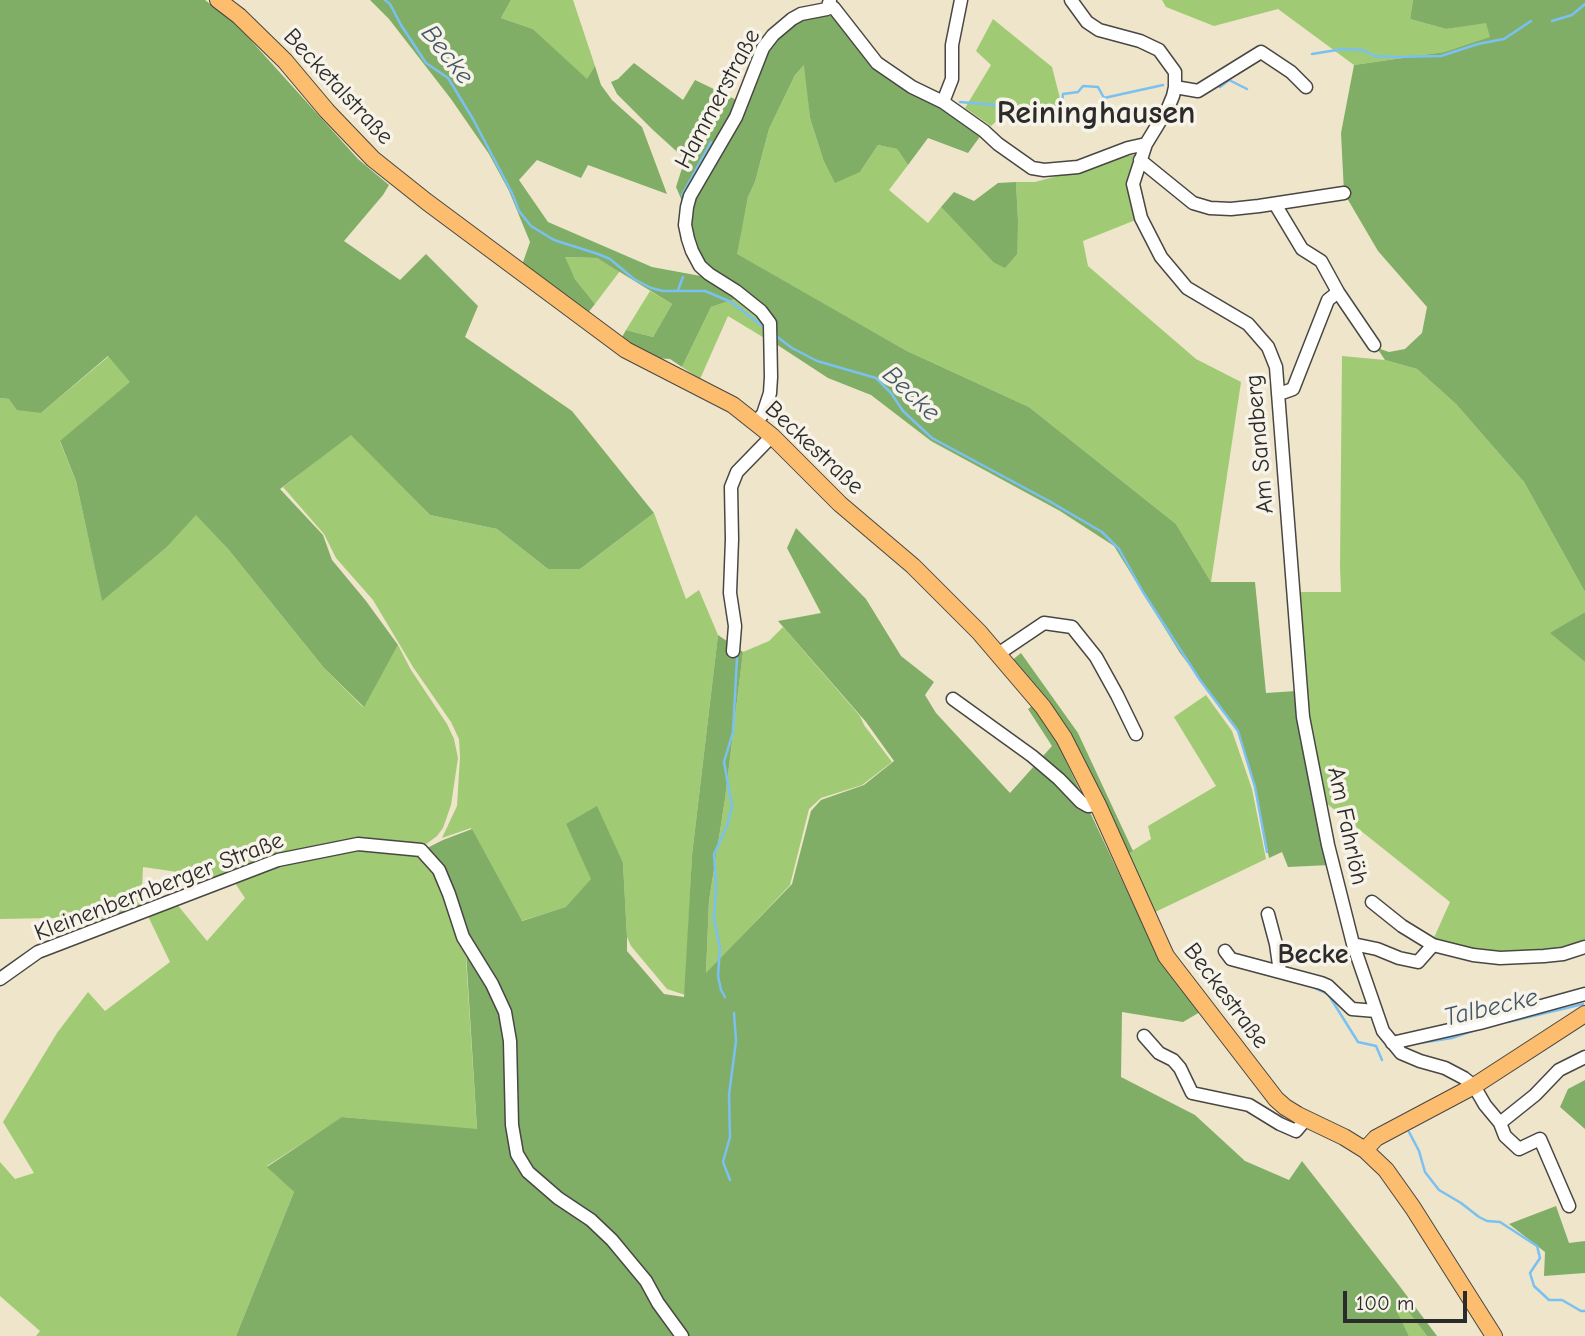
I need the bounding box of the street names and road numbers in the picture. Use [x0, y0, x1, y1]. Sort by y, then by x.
street label: Becketalstraße [277, 23, 399, 151]
street label: Hammerstraße [669, 24, 767, 174]
street label: Am Sandberg [1240, 373, 1280, 515]
street label: Beckestraße [759, 395, 869, 501]
street label: Am Fahrlöh [1320, 764, 1374, 888]
street label: Kleinenbernberger Straße [30, 826, 288, 948]
street label: Beckestraße [1177, 938, 1275, 1054]

